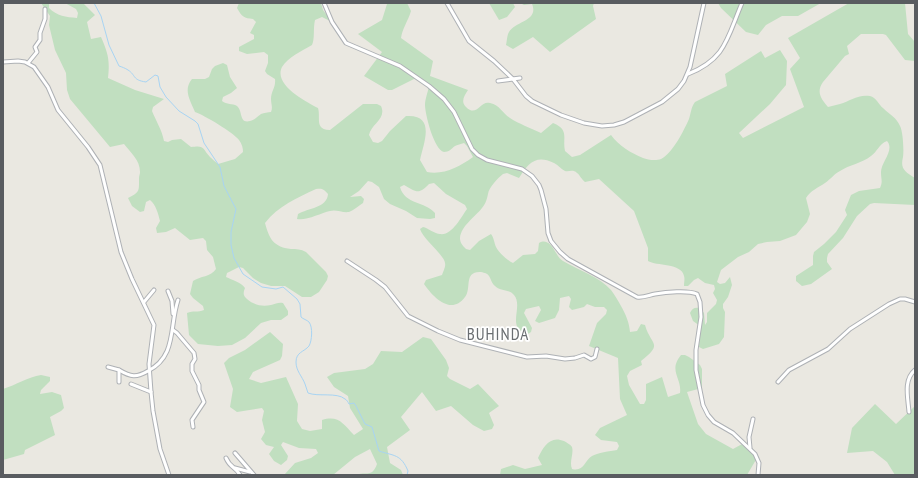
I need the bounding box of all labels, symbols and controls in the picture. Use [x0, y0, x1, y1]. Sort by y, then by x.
district label: BUHINDA [467, 323, 529, 345]

